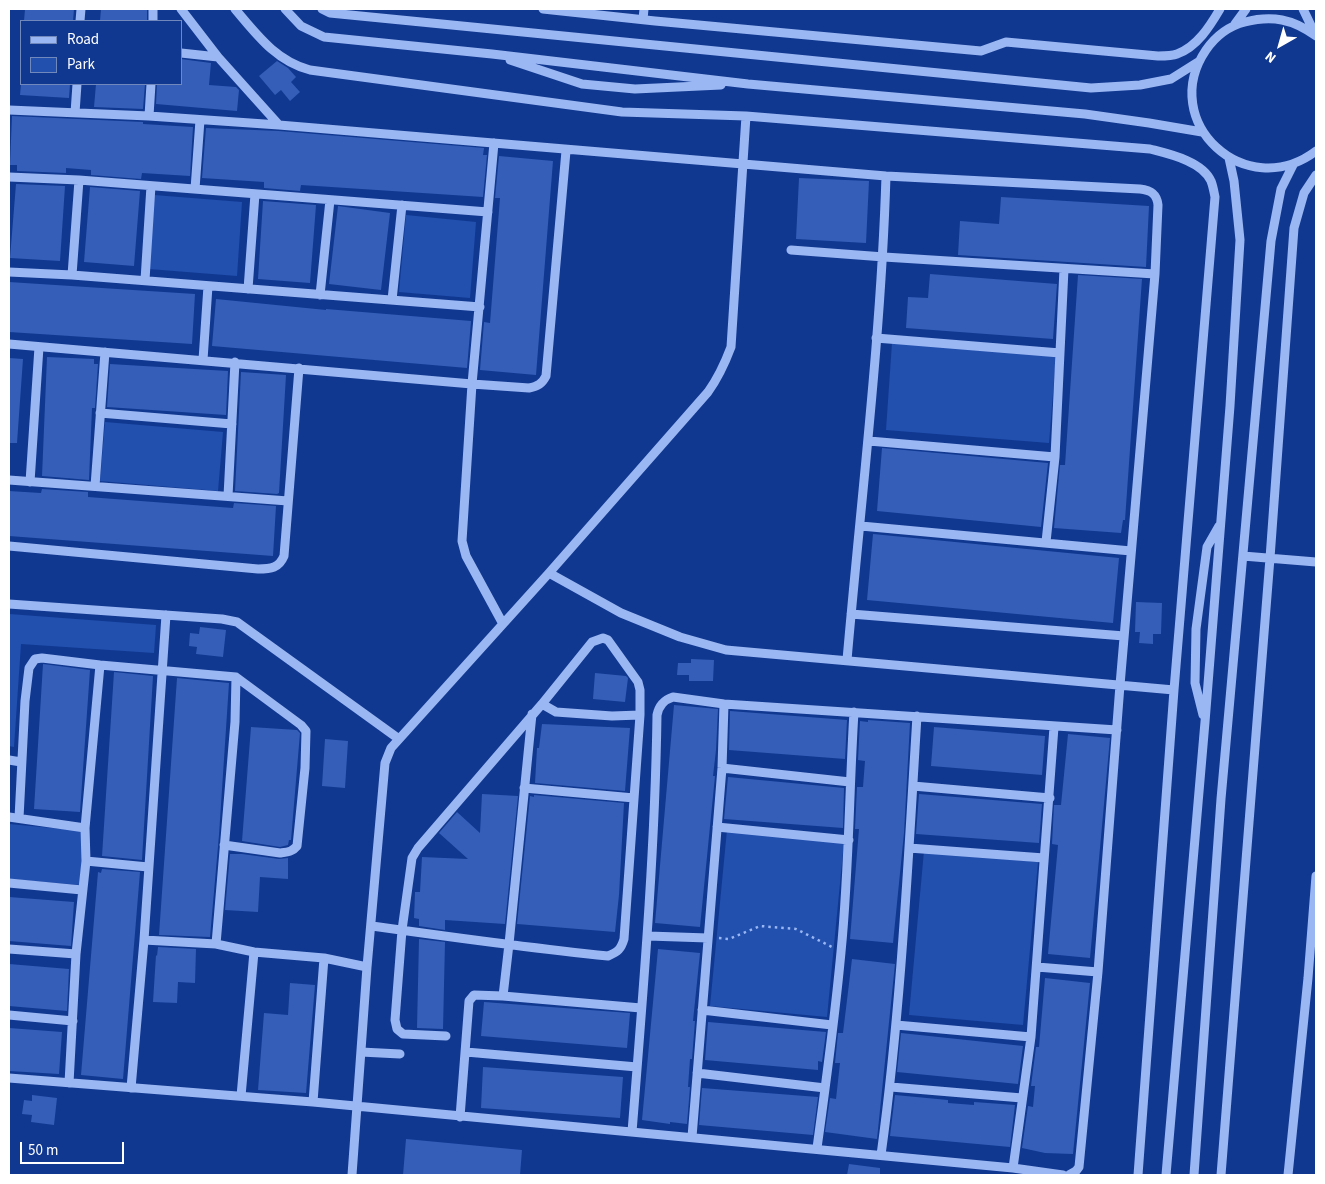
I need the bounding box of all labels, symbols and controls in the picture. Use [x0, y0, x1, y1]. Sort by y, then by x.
legend [20, 20, 182, 85]
north arrow [1255, 20, 1305, 70]
text: Road [67, 29, 99, 50]
text: N [1261, 46, 1281, 68]
text: Park [67, 54, 95, 75]
scale bar [22, 1132, 126, 1164]
text: 50 m [28, 1140, 58, 1161]

